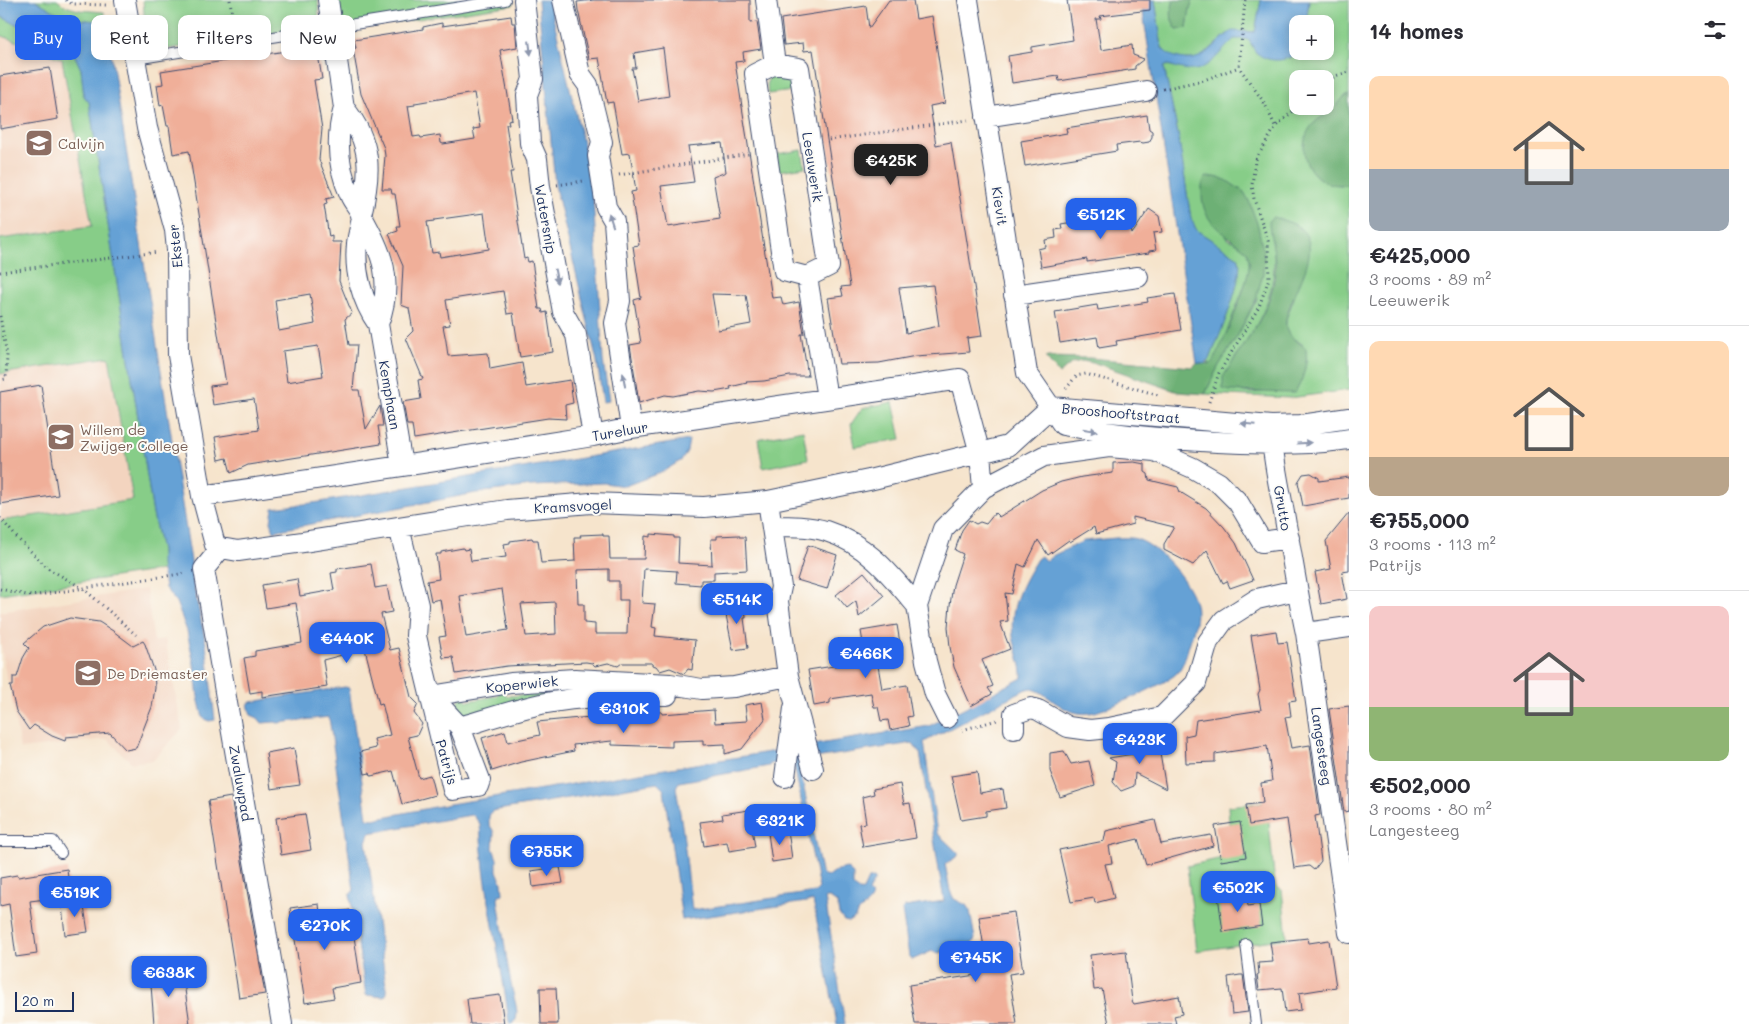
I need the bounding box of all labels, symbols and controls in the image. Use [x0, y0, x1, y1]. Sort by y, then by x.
chip: Buy [15, 15, 81, 60]
chip: Rent [91, 15, 168, 60]
chip: Filters [178, 15, 271, 60]
chip: New [281, 15, 355, 60]
map controls [1289, 15, 1334, 115]
button: + [1289, 15, 1334, 60]
icon: filters [1701, 16, 1729, 44]
text: 14 homes [1369, 17, 1464, 44]
one-way arrow [526, 41, 534, 57]
button: − [1289, 70, 1334, 115]
icon: home [1504, 108, 1594, 198]
school or university icon: Calvijn [24, 128, 54, 158]
street label: Leeuwerik [798, 131, 828, 203]
place label: Calvijn [58, 134, 104, 153]
pin: €425K [856, 144, 926, 186]
text: €425K [865, 149, 917, 170]
street label: Watersnip [531, 183, 561, 255]
street label: Kievit [988, 185, 1012, 227]
pin: €512K [1066, 198, 1136, 240]
text: €512K [1077, 203, 1125, 224]
one-way arrow [607, 212, 615, 227]
street label: Ekster [163, 223, 187, 269]
text: €425,000 [1369, 241, 1470, 268]
text: 3 rooms · 89 m² [1369, 268, 1491, 289]
one-way arrow [553, 269, 561, 285]
text: Leeuwerik [1369, 289, 1450, 310]
street label: Kemphaan [375, 359, 405, 431]
one-way arrow [620, 372, 628, 388]
icon: home [1504, 374, 1594, 464]
street label: Brooshooftstraat [1061, 398, 1181, 428]
street label: Tureluur [590, 417, 650, 445]
one-way arrow [1240, 419, 1256, 427]
place label: Willem de Zwijger College [80, 420, 188, 455]
school or university icon: Willem de Zwijger College [46, 422, 76, 452]
one-way arrow [1082, 426, 1098, 434]
one-way arrow [1296, 438, 1312, 446]
street label: Grutto [1270, 484, 1296, 532]
street label: Kramsvogel [533, 494, 613, 518]
text: €755,000 [1369, 506, 1469, 533]
text: 3 rooms · 113 m² [1369, 533, 1496, 554]
text: Patrijs [1369, 554, 1422, 575]
pin: €514K [702, 582, 772, 625]
text: €514K [712, 588, 762, 609]
pin: €440K [312, 622, 382, 664]
text: €440K [320, 627, 374, 648]
pin: €466K [831, 636, 901, 679]
icon: home [1504, 639, 1594, 729]
text: €466K [839, 642, 893, 663]
school or university icon: De Driemaster [73, 658, 103, 688]
place label: De Driemaster [107, 664, 208, 683]
street label: Koperwiek [485, 671, 559, 697]
pin: €310K [589, 692, 659, 734]
text: €310K [599, 697, 649, 718]
street label: Langesteeg [1307, 706, 1337, 786]
pin: €423K [1105, 722, 1175, 765]
text: €423K [1114, 728, 1166, 749]
street label: Patrijs [431, 737, 463, 787]
street label: Zwaluwpad [225, 743, 257, 823]
text: €502,000 [1369, 771, 1471, 798]
text: 3 rooms · 80 m² [1369, 798, 1492, 819]
pin: €321K [745, 804, 815, 846]
text: €321K [755, 809, 805, 830]
text: Langesteeg [1369, 819, 1459, 840]
pin: €755K [512, 834, 582, 877]
text: €755K [521, 840, 573, 861]
pin: €502K [1203, 870, 1273, 913]
pin: €519K [40, 876, 110, 918]
text: €502K [1212, 876, 1264, 897]
text: €519K [50, 881, 100, 902]
pin: €270K [290, 908, 360, 951]
text: €270K [299, 914, 351, 935]
pin: €745K [941, 940, 1011, 983]
text: €745K [950, 946, 1002, 967]
pin: €638K [134, 956, 204, 998]
text: €638K [143, 961, 195, 982]
scale bar [15, 989, 74, 1012]
text: 20 m [22, 991, 54, 1010]

